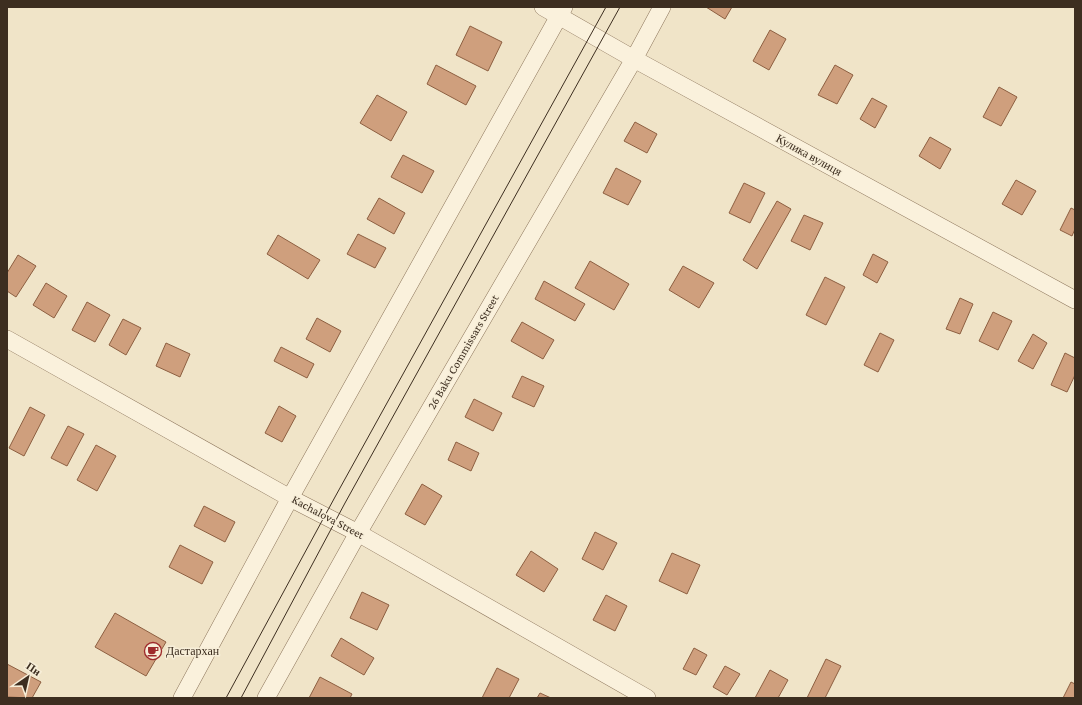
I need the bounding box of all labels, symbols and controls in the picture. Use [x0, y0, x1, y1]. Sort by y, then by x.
street label: Кулика вулиця [774, 131, 845, 179]
street label: 26 Baku Commissars Street [424, 291, 502, 412]
street label: Kachalova Street [290, 492, 367, 542]
cafe icon: Дастархан [143, 641, 163, 661]
place label: Дастархан [166, 644, 220, 658]
north arrow [8, 657, 48, 697]
text: Пн [24, 660, 44, 678]

